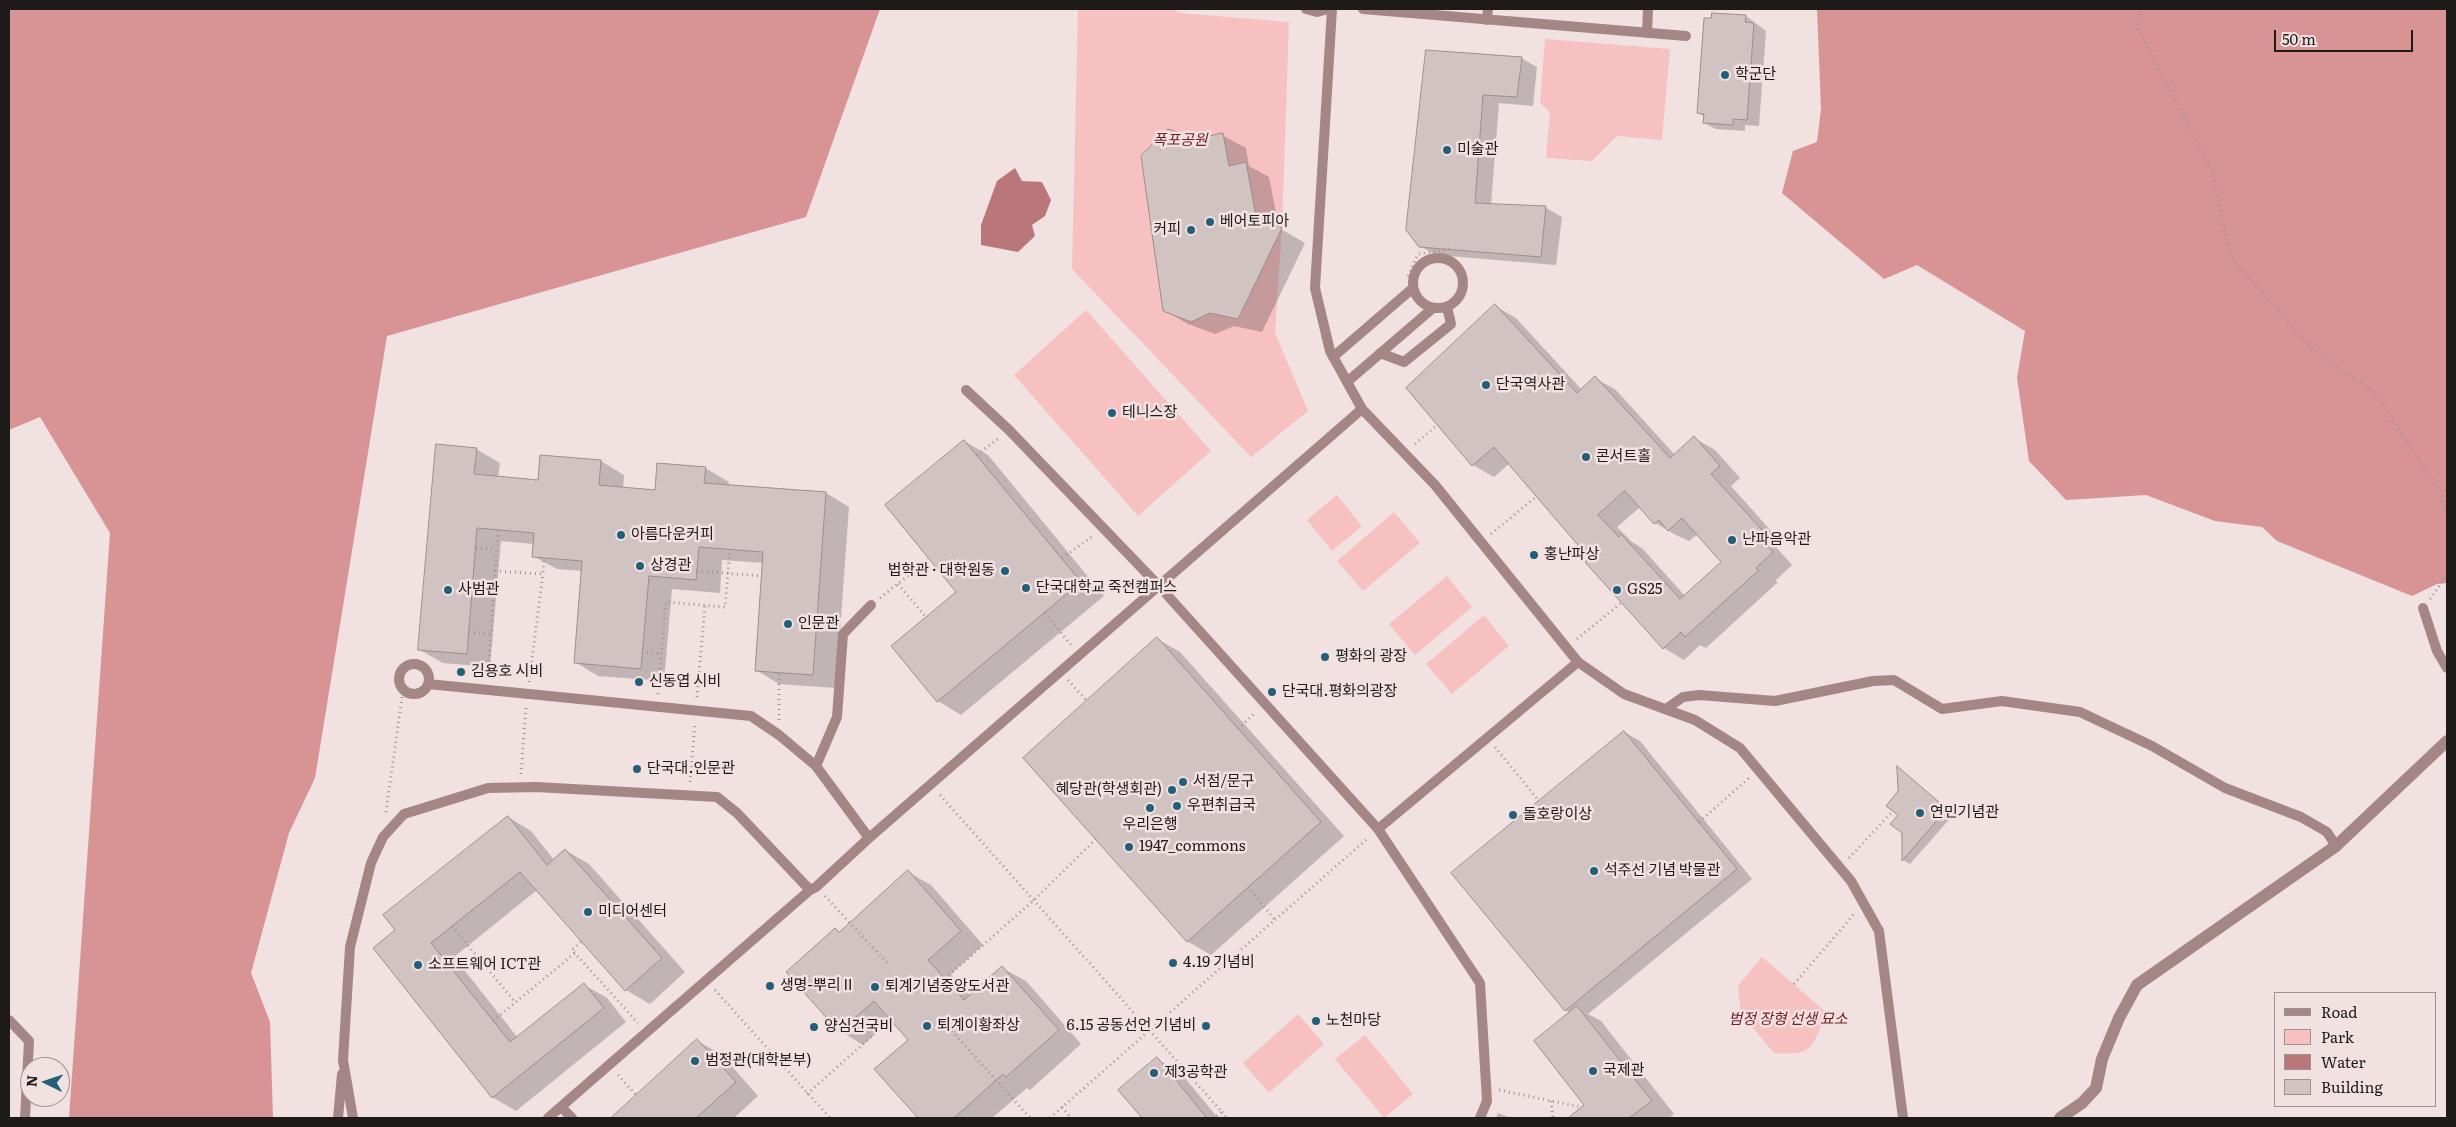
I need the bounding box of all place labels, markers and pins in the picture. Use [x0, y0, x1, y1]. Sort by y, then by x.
place label: 학군단 [1735, 66, 1776, 84]
marker: 학군단 [1719, 69, 1731, 81]
place label: 미술관 [1457, 141, 1498, 159]
marker: 미술관 [1441, 144, 1453, 156]
place label: 베어토피아 [1220, 213, 1289, 231]
marker: 베어토피아 [1204, 216, 1216, 228]
place label: 커피 [1153, 221, 1181, 239]
marker: 커피 [1185, 224, 1197, 236]
place label: 단국역사관 [1496, 376, 1565, 394]
marker: 단국역사관 [1480, 379, 1492, 391]
place label: 테니스장 [1122, 404, 1177, 422]
marker: 테니스장 [1106, 407, 1118, 419]
place label: 콘서트홀 [1596, 448, 1651, 466]
marker: 콘서트홀 [1580, 451, 1592, 463]
place label: 아름다운커피 [631, 526, 714, 544]
marker: 아름다운커피 [615, 529, 627, 541]
place label: 난파음악관 [1742, 531, 1811, 549]
marker: 난파음악관 [1726, 534, 1738, 546]
place label: 홍난파상 [1544, 546, 1599, 564]
marker: 홍난파상 [1528, 549, 1540, 561]
place label: 상경관 [650, 557, 691, 575]
marker: 상경관 [634, 560, 646, 572]
place label: 법학관 · 대학원동 [887, 562, 995, 580]
marker: 법학관 · 대학원동 [999, 565, 1011, 577]
place label: 단국대학교 죽전캠퍼스 [1036, 579, 1177, 597]
place label: 사범관 [458, 581, 499, 599]
place label: GS25 [1627, 581, 1662, 599]
marker: 단국대학교 죽전캠퍼스 [1020, 582, 1032, 594]
marker: 사범관 [442, 584, 454, 596]
marker: GS25 [1611, 584, 1623, 596]
place label: 인문관 [798, 615, 839, 633]
marker: 인문관 [782, 618, 794, 630]
place label: 평화의 광장 [1335, 648, 1407, 666]
marker: 평화의 광장 [1319, 651, 1331, 663]
place label: 김용호 시비 [471, 663, 543, 681]
marker: 김용호 시비 [455, 666, 467, 678]
place label: 신동엽 시비 [649, 673, 721, 691]
marker: 신동엽 시비 [633, 676, 645, 688]
place label: 단국대.평화의광장 [1282, 683, 1397, 701]
marker: 단국대.평화의광장 [1266, 686, 1278, 698]
place label: 단국대.인문관 [647, 760, 735, 778]
marker: 단국대.인문관 [631, 763, 643, 775]
place label: 서점/문구 [1193, 773, 1255, 791]
marker: 서점/문구 [1177, 776, 1189, 788]
place label: 혜당관(학생회관) [1055, 781, 1162, 799]
marker: 혜당관(학생회관) [1166, 784, 1178, 796]
place label: 우편취급국 [1187, 797, 1256, 815]
marker: 우편취급국 [1171, 800, 1183, 812]
marker: 우리은행 [1144, 802, 1156, 814]
place label: 연민기념관 [1930, 804, 1999, 822]
place label: 돌호랑이상 [1523, 806, 1592, 824]
marker: 연민기념관 [1914, 807, 1926, 819]
marker: 돌호랑이상 [1507, 809, 1519, 821]
place label: 우리은행 [1122, 816, 1178, 834]
place label: 1947_commons [1139, 838, 1245, 856]
marker: 1947_commons [1123, 841, 1135, 853]
place label: 석주선 기념 박물관 [1604, 862, 1720, 880]
marker: 석주선 기념 박물관 [1588, 865, 1600, 877]
place label: 미디어센터 [598, 903, 667, 921]
marker: 미디어센터 [582, 906, 594, 918]
place label: 4.19 기념비 [1183, 954, 1255, 972]
place label: 소프트웨어 ICT관 [428, 956, 541, 974]
marker: 4.19 기념비 [1167, 957, 1179, 969]
marker: 소프트웨어 ICT관 [412, 959, 424, 971]
place label: 생명-뿌리Ⅱ [780, 977, 856, 995]
place label: 퇴계기념중앙도서관 [885, 978, 1009, 996]
marker: 생명-뿌리Ⅱ [764, 980, 776, 992]
marker: 퇴계기념중앙도서관 [869, 981, 881, 993]
place label: 노천마당 [1326, 1012, 1381, 1030]
marker: 노천마당 [1310, 1015, 1322, 1027]
place label: 퇴계이황좌상 [937, 1017, 1020, 1035]
place label: 6.15 공동선언 기념비 [1067, 1017, 1196, 1035]
place label: 양심건국비 [824, 1018, 893, 1036]
marker: 퇴계이황좌상 [921, 1020, 933, 1032]
marker: 6.15 공동선언 기념비 [1200, 1020, 1212, 1032]
marker: 양심건국비 [808, 1021, 820, 1033]
place label: 범정관(대학본부) [705, 1052, 812, 1070]
marker: 범정관(대학본부) [689, 1055, 701, 1067]
place label: 국제관 [1603, 1062, 1644, 1080]
place label: 제3공학관 [1164, 1064, 1227, 1082]
marker: 국제관 [1587, 1065, 1599, 1077]
marker: 제3공학관 [1148, 1067, 1160, 1079]

